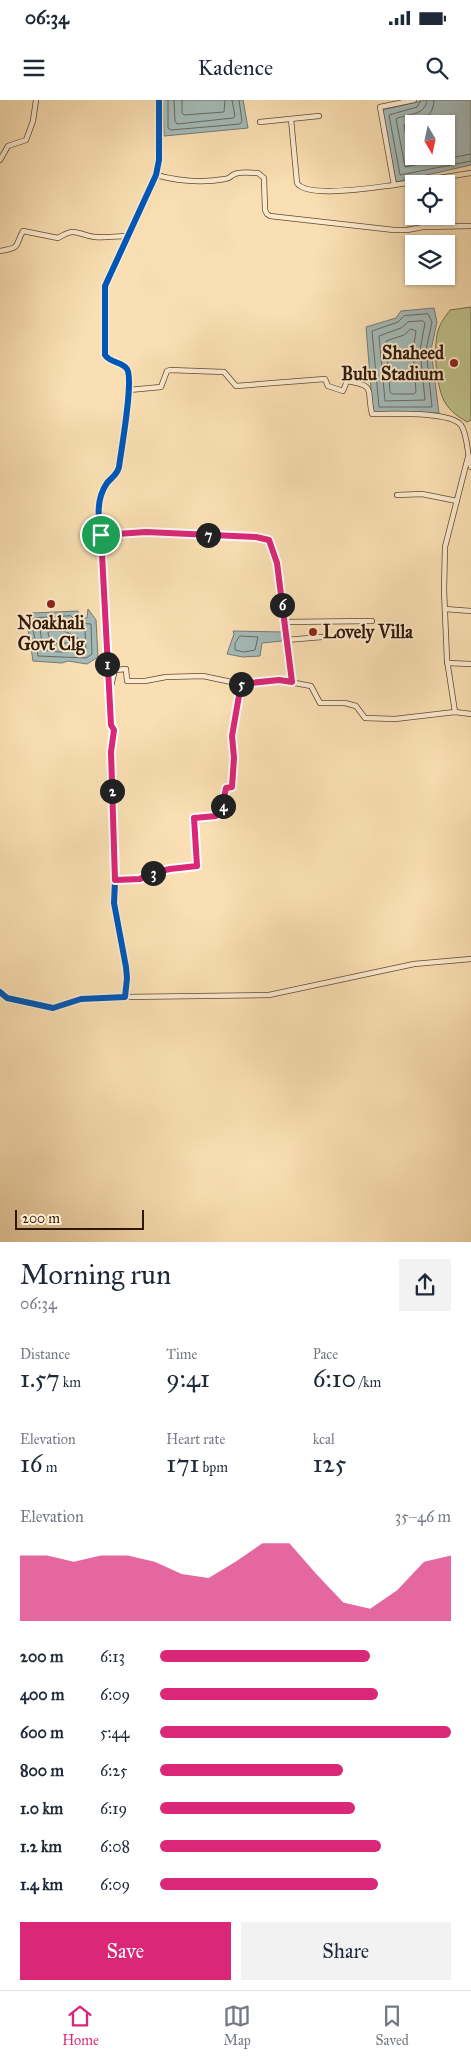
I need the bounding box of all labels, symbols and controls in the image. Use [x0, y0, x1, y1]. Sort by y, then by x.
text: 06:34 [25, 6, 69, 29]
icon: menu [20, 54, 48, 82]
text: Kadence [198, 54, 273, 81]
icon: search [423, 54, 451, 82]
north arrow [405, 115, 455, 165]
map controls [405, 115, 455, 285]
button: locate [405, 175, 455, 225]
button: layers [405, 235, 455, 285]
place label: Shaheed Bulu Stadium [341, 342, 445, 385]
marker: Shaheed Bulu Stadium [448, 357, 460, 369]
pin [80, 514, 122, 556]
icon: arrive [87, 521, 115, 549]
pin: 7 [196, 522, 220, 548]
text: 7 [205, 527, 212, 544]
pin: 6 [270, 592, 294, 618]
text: 6 [279, 597, 286, 614]
marker: Noakhali Govt Clg [45, 598, 57, 610]
place label: Noakhali Govt Clg [17, 612, 86, 656]
place label: Lovely Villa [323, 621, 413, 644]
marker: Lovely Villa [307, 626, 319, 638]
pin: 1 [94, 652, 120, 676]
text: 1 [105, 656, 110, 673]
pin: 5 [228, 672, 254, 696]
text: 5 [238, 676, 245, 693]
pin: 2 [100, 778, 124, 804]
text: 2 [109, 783, 116, 800]
pin: 4 [210, 794, 236, 818]
text: 4 [220, 798, 227, 815]
pin: 3 [140, 860, 166, 886]
text: 3 [151, 865, 156, 882]
scale bar [15, 1208, 144, 1231]
text: 200 m [22, 1210, 60, 1227]
text: Morning run [20, 1257, 171, 1292]
button: share [399, 1259, 451, 1311]
text: 06:34 [20, 1294, 57, 1313]
text: Distance [20, 1346, 70, 1363]
text: Time [166, 1346, 197, 1363]
text: Pace [313, 1346, 338, 1363]
text: 1.57 [20, 1363, 60, 1394]
text: 9:41 [166, 1363, 210, 1394]
text: 6:10 [313, 1363, 356, 1394]
text: km [60, 1374, 81, 1391]
text: /km [356, 1374, 381, 1391]
text: Elevation [20, 1431, 76, 1448]
text: Heart rate [166, 1431, 225, 1448]
text: kcal [313, 1431, 335, 1448]
text: 16 [20, 1448, 43, 1479]
text: 171 [166, 1448, 199, 1479]
text: 125 [313, 1448, 346, 1479]
text: m [43, 1459, 57, 1476]
text: bpm [199, 1459, 228, 1476]
text: Elevation [20, 1507, 84, 1526]
text: 35–46 m [395, 1507, 451, 1526]
text: 200 m [20, 1647, 63, 1666]
text: 6:13 [100, 1647, 125, 1666]
text: 400 m [20, 1685, 64, 1704]
text: 6:09 [100, 1685, 130, 1704]
text: 600 m [20, 1723, 64, 1742]
text: 5:44 [100, 1723, 129, 1742]
text: 800 m [20, 1761, 64, 1780]
text: 6:25 [100, 1761, 127, 1780]
text: 1.0 km [20, 1799, 63, 1818]
text: 6:19 [100, 1799, 127, 1818]
text: 1.2 km [20, 1837, 62, 1856]
text: 6:08 [100, 1837, 130, 1856]
text: 1.4 km [20, 1875, 63, 1894]
text: 6:09 [100, 1875, 130, 1894]
button: Save [20, 1922, 231, 1980]
button: Share [241, 1922, 451, 1980]
tab: Home [62, 2002, 99, 2049]
tab: Map [223, 2002, 251, 2049]
tab: Saved [376, 2002, 409, 2049]

